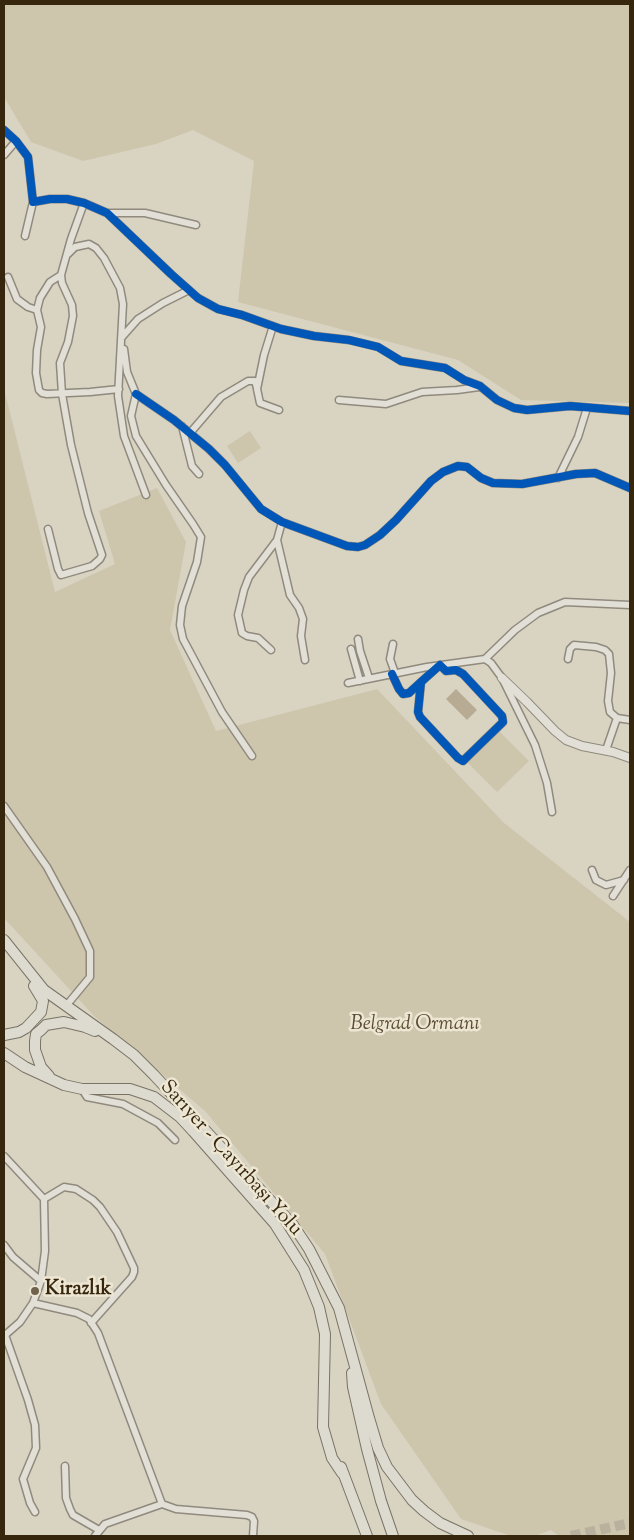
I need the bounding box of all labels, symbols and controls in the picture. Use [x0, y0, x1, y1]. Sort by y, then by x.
park label: Belgrad Ormanı [351, 1014, 479, 1038]
street label: Sarıyer - Çayırbaşı Yolu [154, 1076, 306, 1242]
place label: Kirazlık [45, 1279, 111, 1303]
marker: Kirazlık [29, 1285, 41, 1297]

